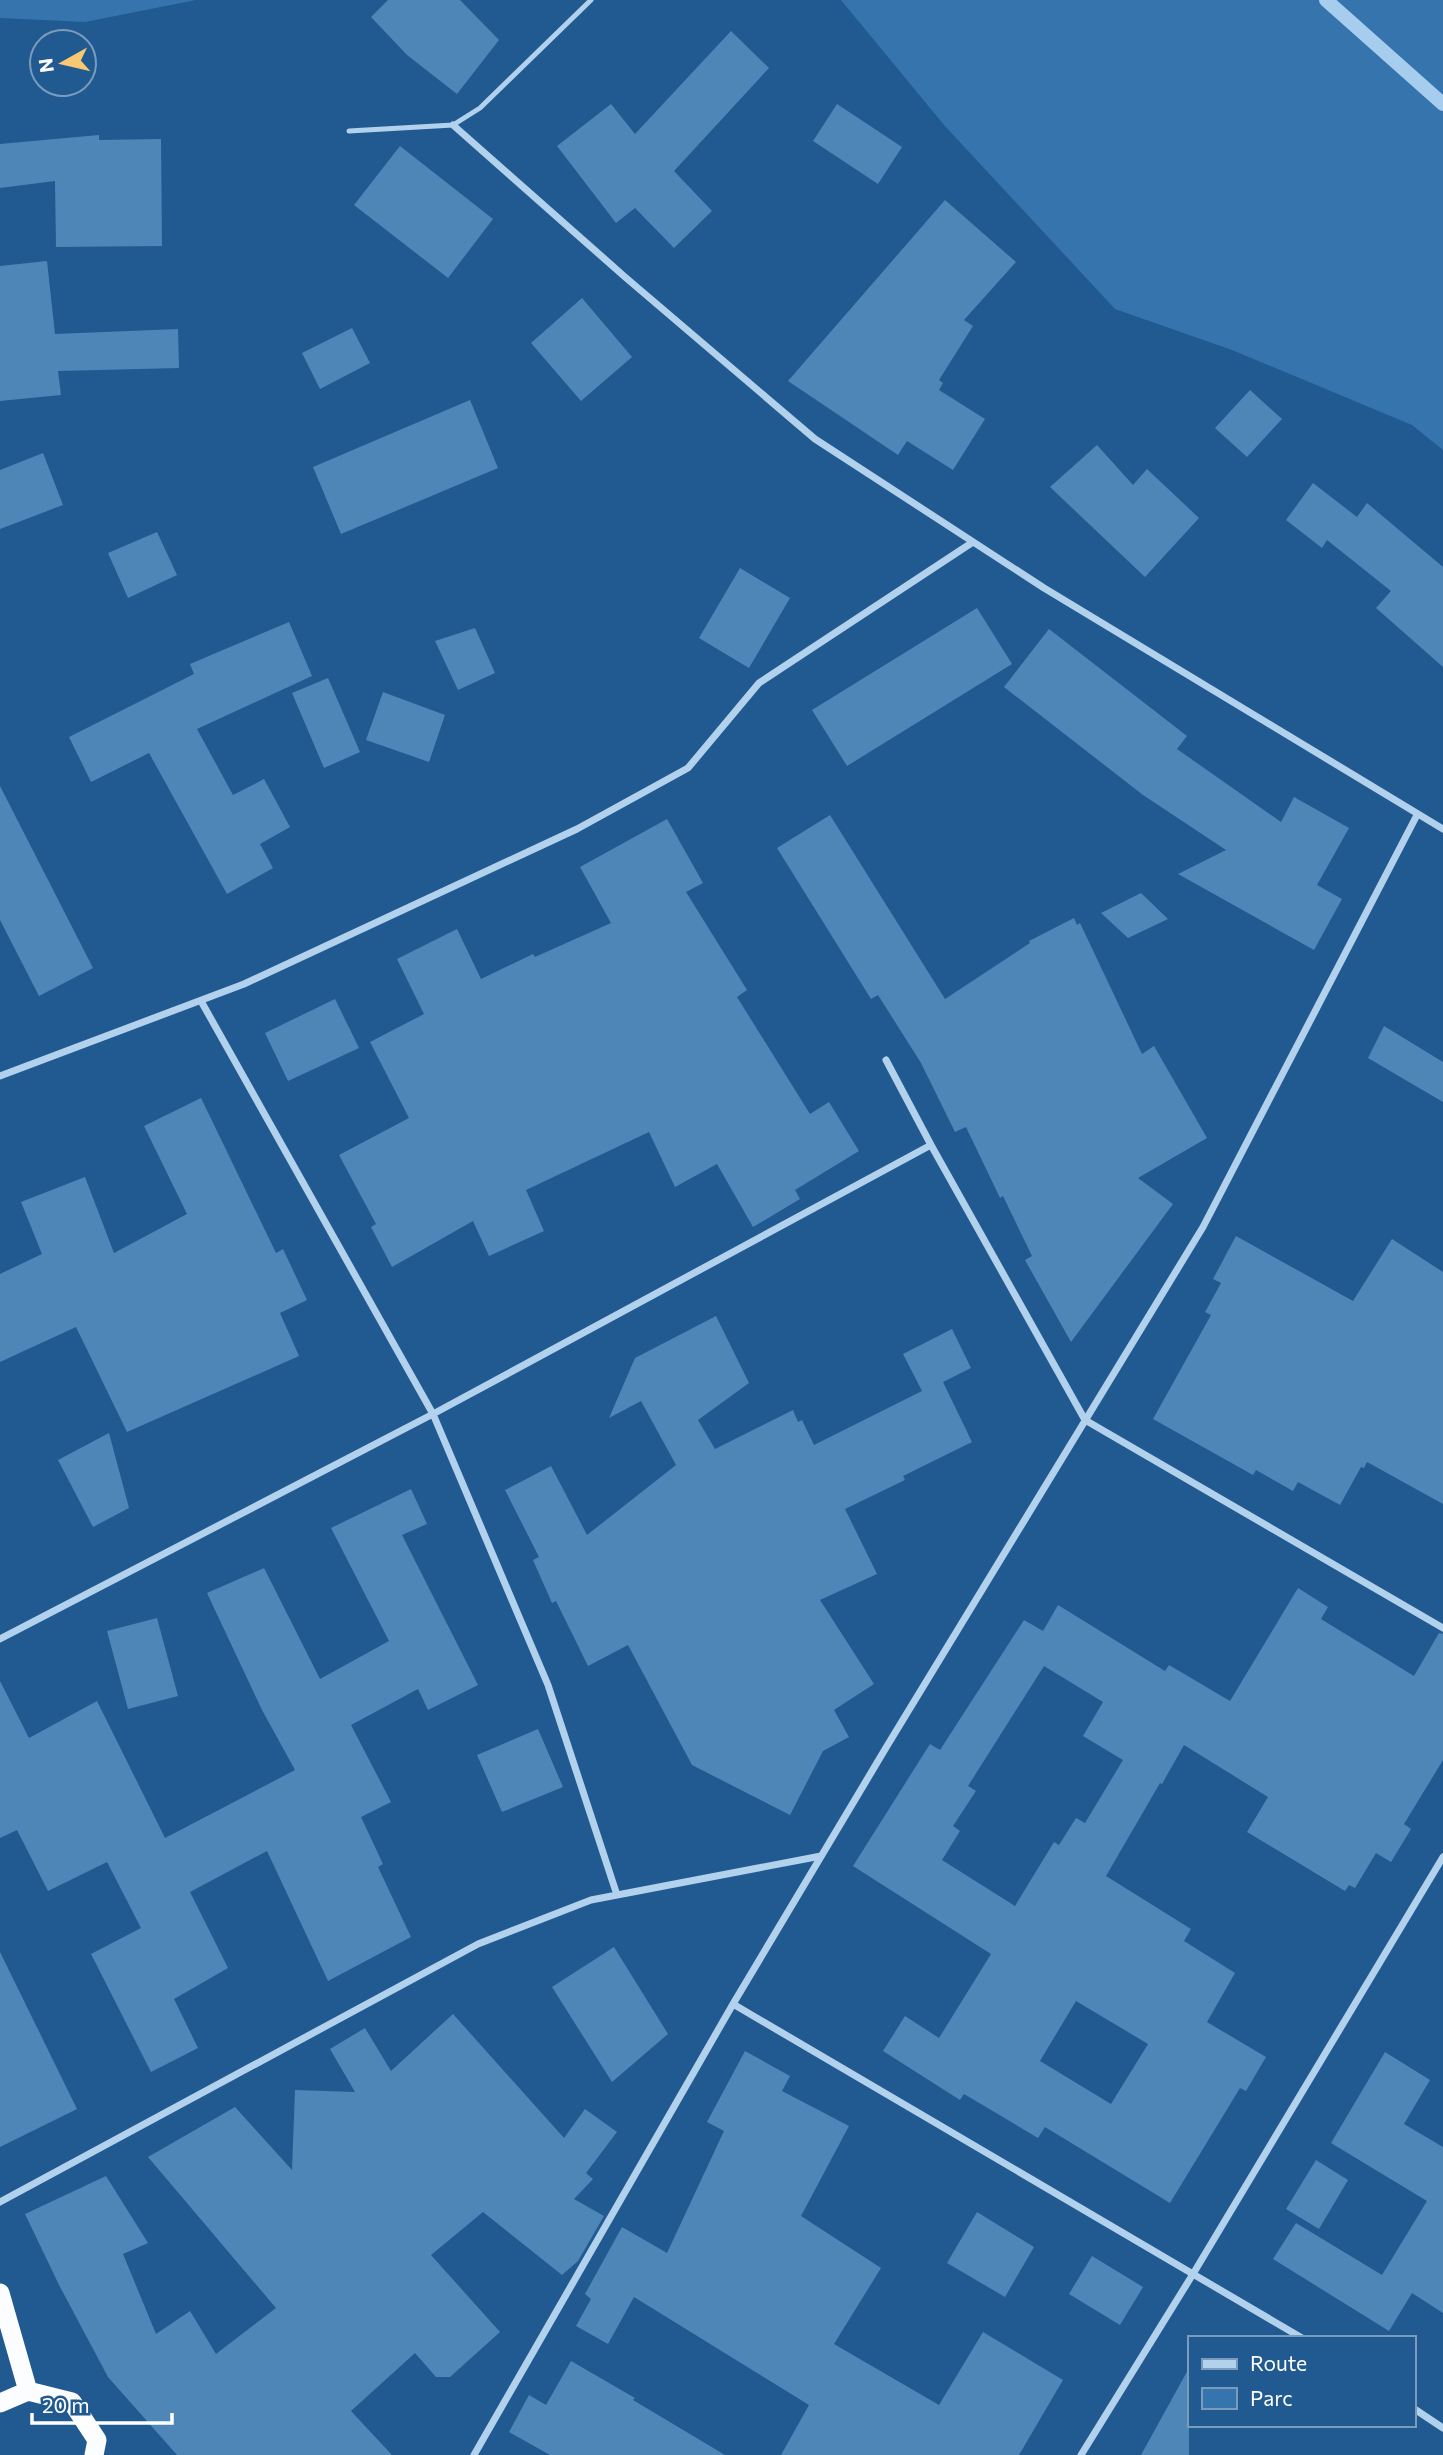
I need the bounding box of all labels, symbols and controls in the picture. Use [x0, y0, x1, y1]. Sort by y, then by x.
north arrow [28, 28, 98, 98]
text: N [33, 57, 58, 74]
legend [1188, 2336, 1415, 2427]
text: Route [1250, 2350, 1307, 2375]
scale bar [32, 2382, 172, 2426]
text: Parc [1250, 2385, 1293, 2410]
text: 20 m [42, 2392, 90, 2417]

